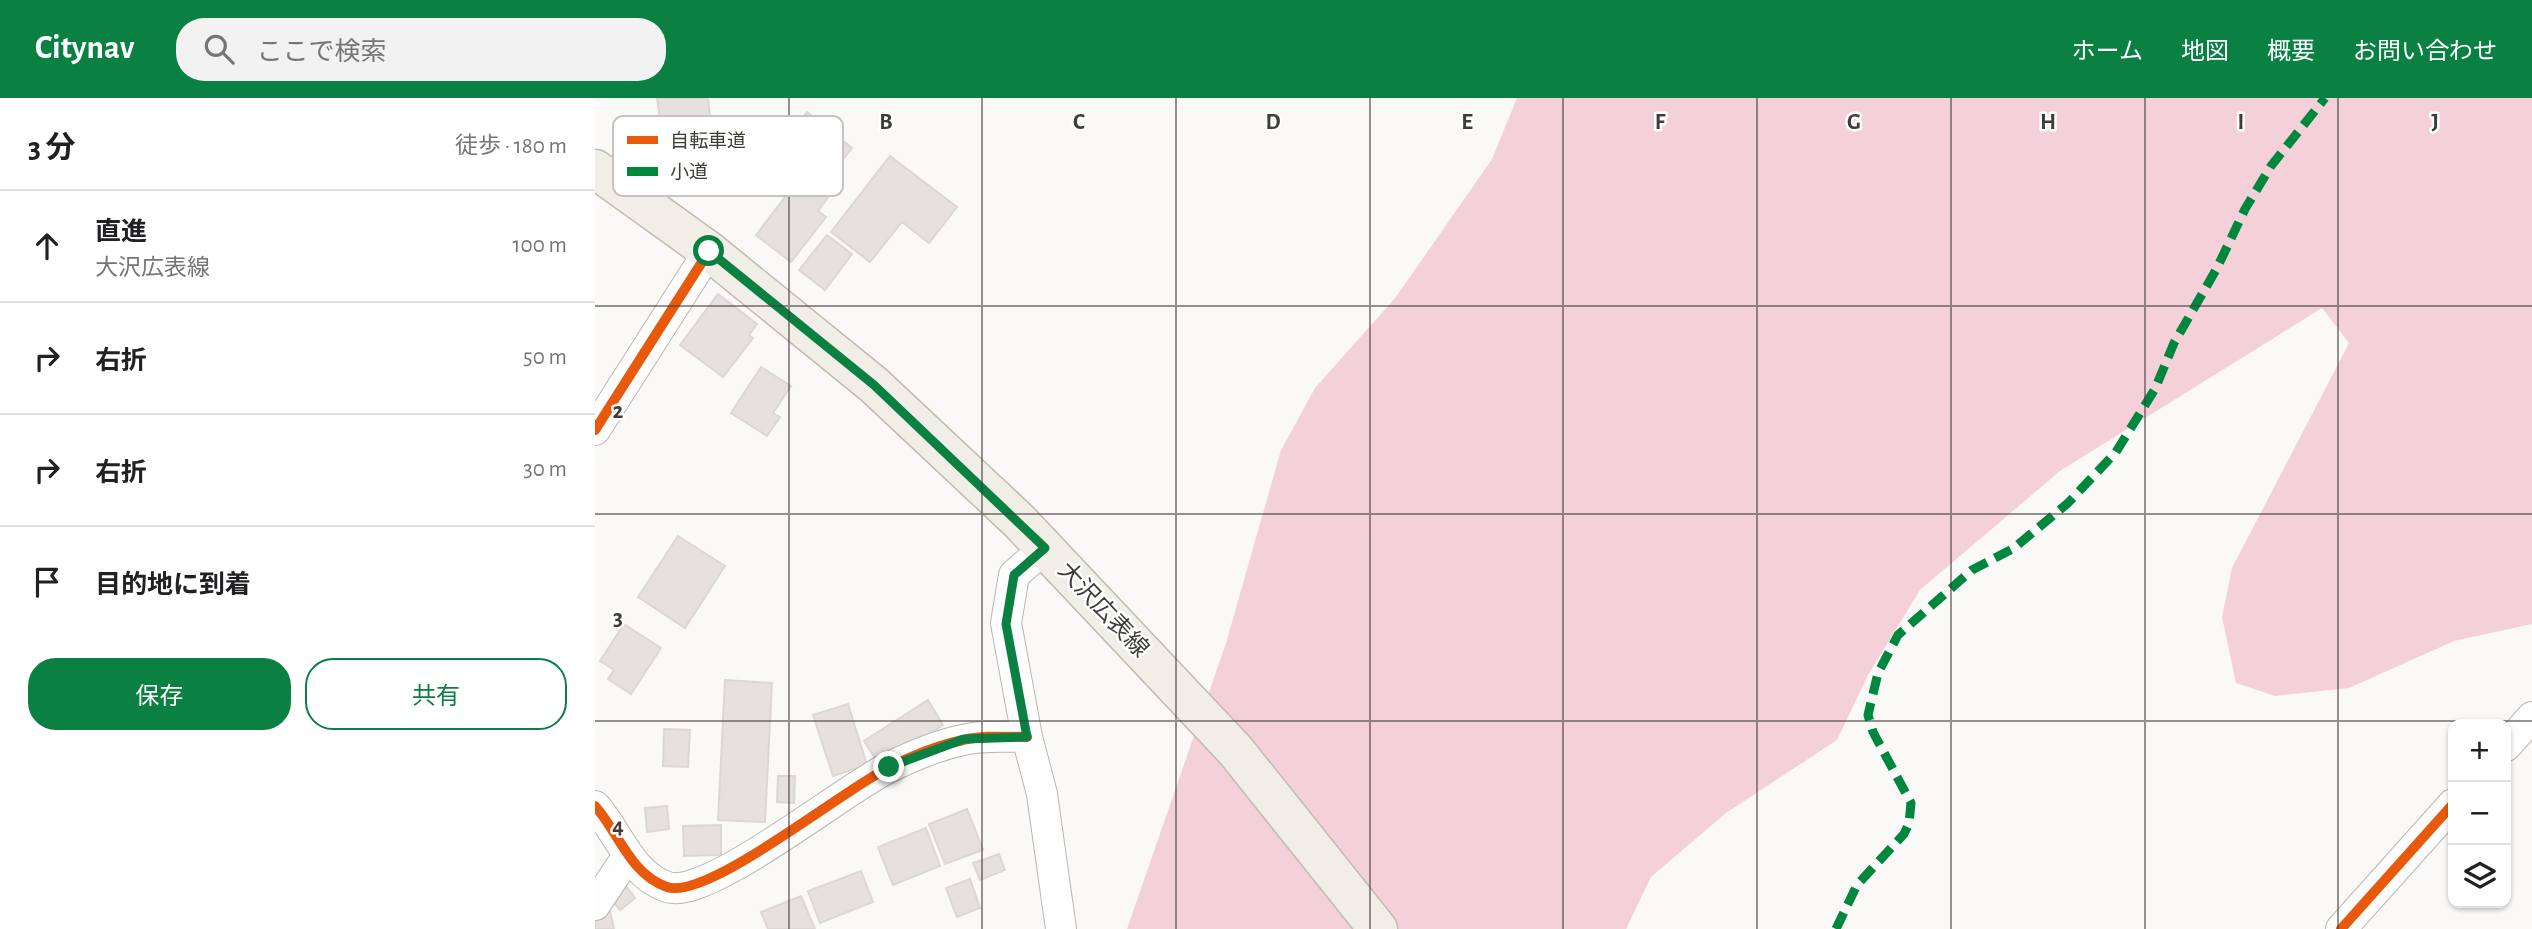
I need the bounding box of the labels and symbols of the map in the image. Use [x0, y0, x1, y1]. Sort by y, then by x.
text: B [879, 111, 893, 134]
text: C [1073, 111, 1085, 134]
text: D [1265, 111, 1281, 134]
text: E [1461, 111, 1473, 134]
text: F [1655, 111, 1666, 134]
text: G [1847, 111, 1861, 134]
text: H [2040, 111, 2056, 134]
text: I [2238, 111, 2244, 134]
text: J [2431, 111, 2439, 134]
legend [613, 116, 843, 196]
text: 自転車道 [670, 131, 746, 151]
text: 小道 [670, 162, 708, 182]
route start [693, 235, 724, 266]
text: 2 [613, 400, 624, 423]
street label: 大沢広表線 [1053, 557, 1154, 662]
text: 3 [613, 607, 623, 630]
route end [873, 751, 904, 782]
text: 4 [612, 815, 624, 838]

